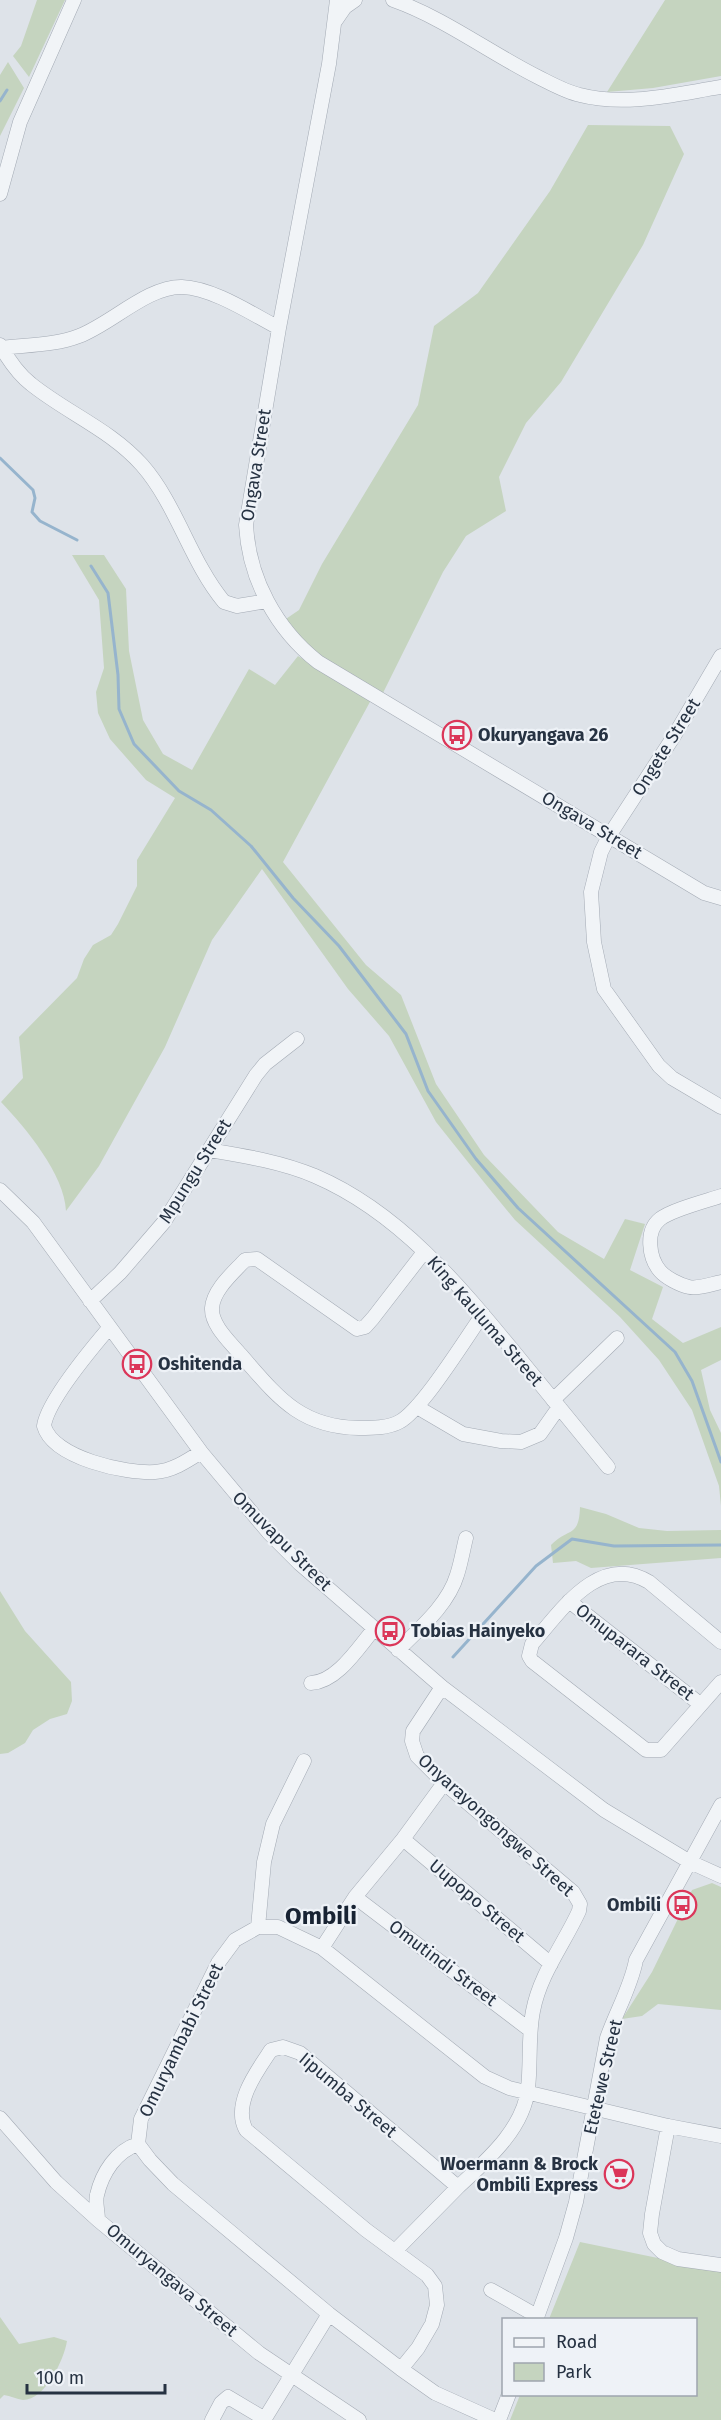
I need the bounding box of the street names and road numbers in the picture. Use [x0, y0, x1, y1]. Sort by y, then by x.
street label: Ongava Street [236, 407, 276, 523]
street label: Ongete Street [627, 693, 705, 800]
street label: Ongava Street [538, 786, 647, 864]
street label: Mpungu Street [154, 1114, 236, 1227]
street label: King Kauluma Street [422, 1251, 548, 1391]
street label: Omuvapu Street [228, 1487, 337, 1596]
street label: Omuparara Street [571, 1599, 699, 1705]
street label: Onyarayongongwe Street [413, 1749, 579, 1901]
street label: Uupopo Street [425, 1855, 530, 1948]
street label: Omutindi Street [384, 1915, 502, 2011]
street label: Omuryambabi Street [134, 1959, 228, 2121]
street label: Etetewe Street [579, 2017, 627, 2137]
street label: Iipumba Street [295, 2048, 402, 2143]
street label: Omuryangava Street [102, 2219, 243, 2342]

